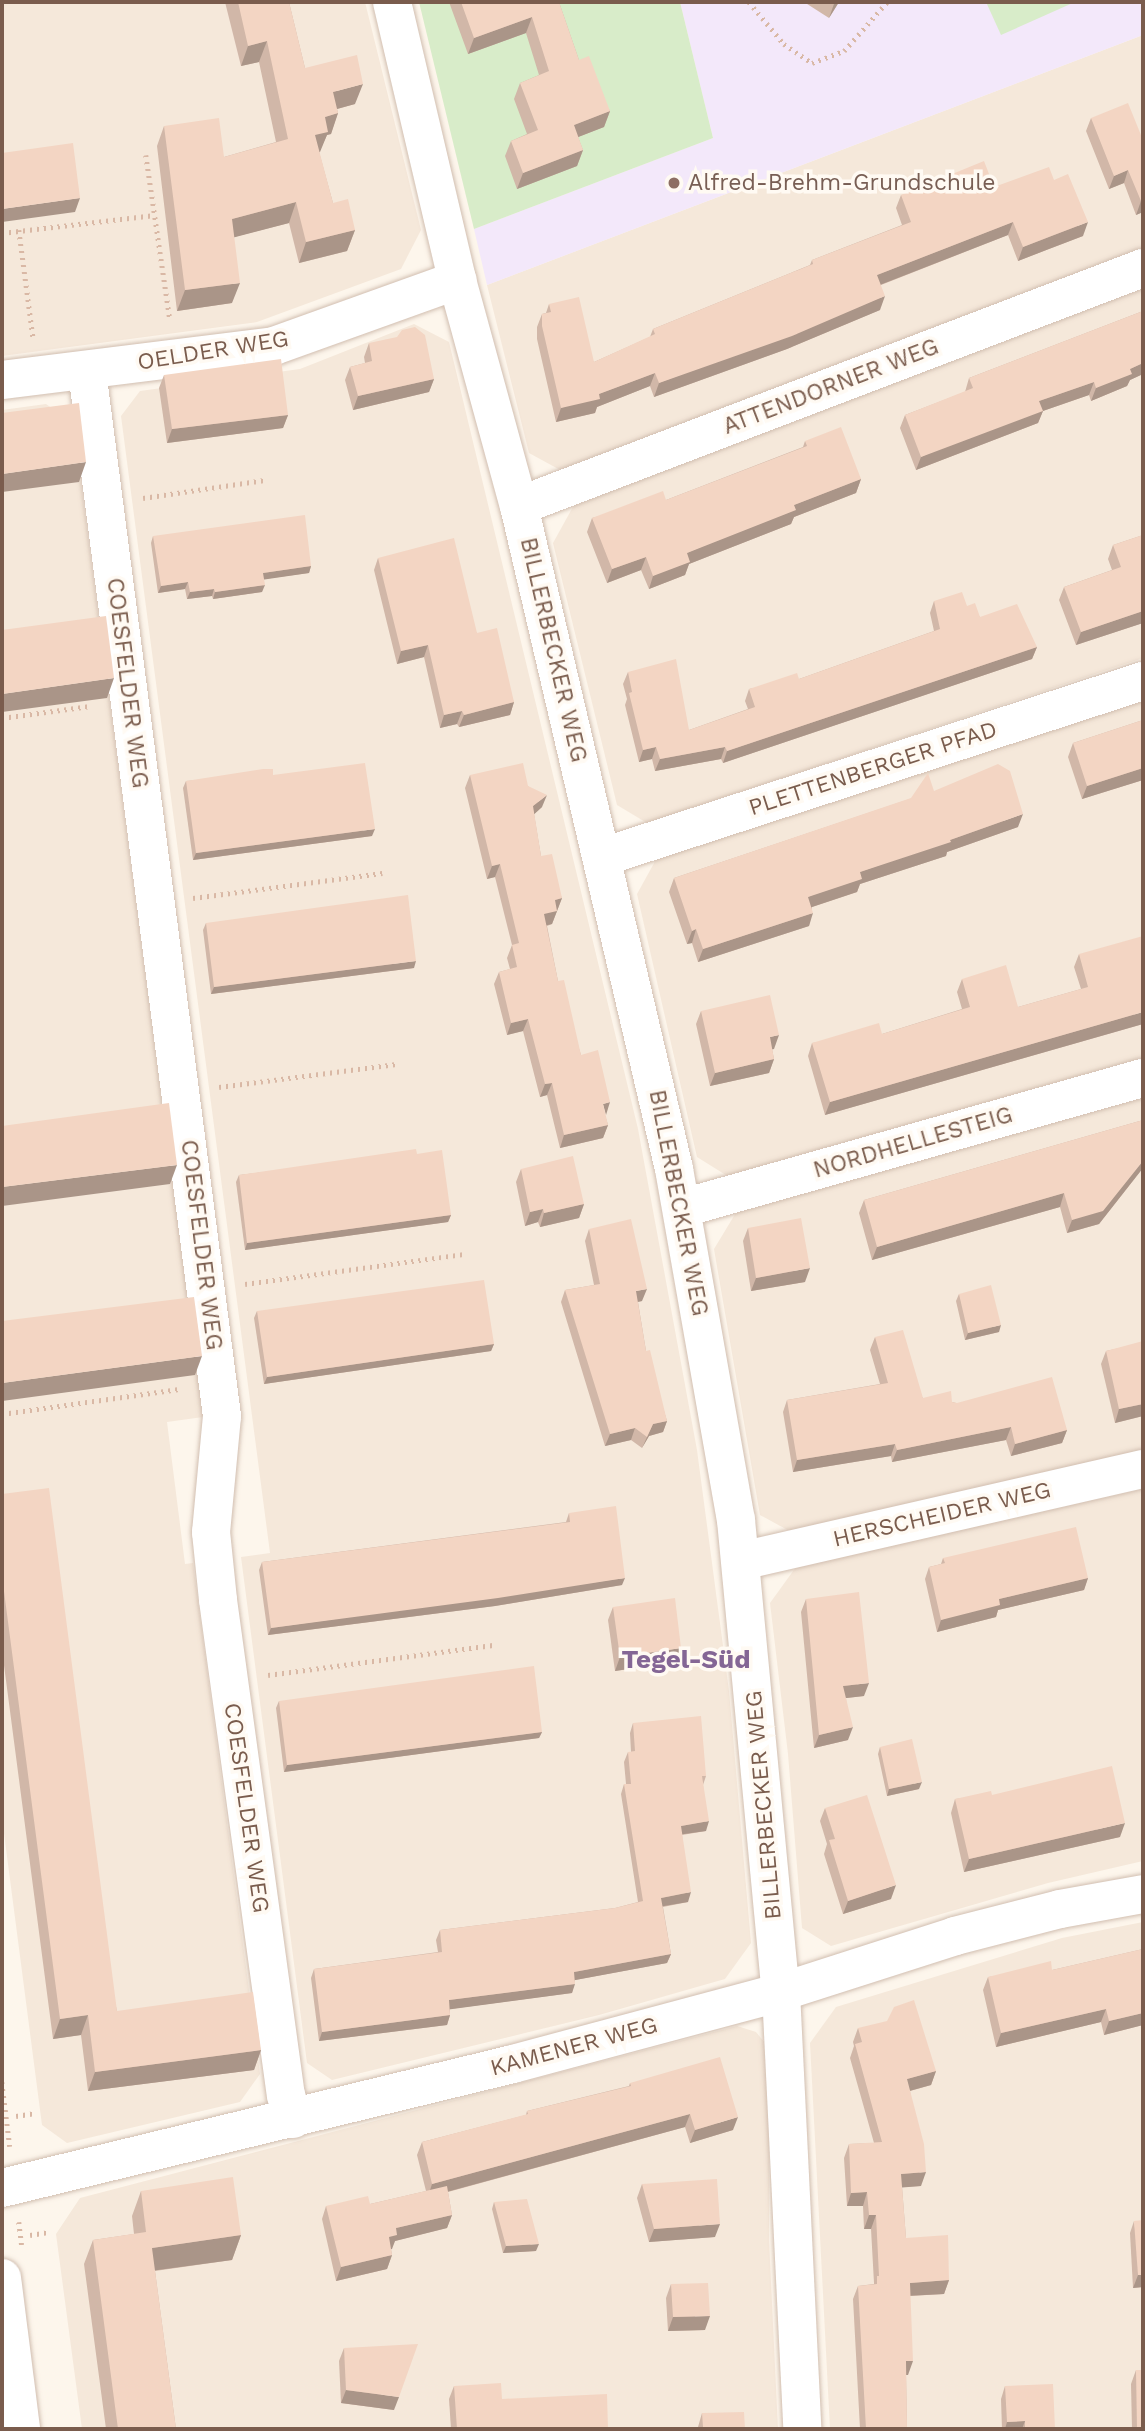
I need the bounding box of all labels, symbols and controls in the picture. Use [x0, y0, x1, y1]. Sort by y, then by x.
place label: Alfred-Brehm-Grundschule [688, 169, 996, 197]
marker: Alfred-Brehm-Grundschule [666, 175, 682, 191]
street label: OELDER WEG [135, 325, 291, 377]
street label: ATTENDORNER WEG [719, 333, 943, 441]
street label: BILLERBECKER WEG [514, 535, 592, 765]
street label: COESFELDER WEG [100, 576, 154, 790]
street label: PLETTENBERGER PFAD [745, 716, 1001, 822]
street label: BILLERBECKER WEG [642, 1087, 714, 1319]
street label: NORDHELLESTEIG [810, 1101, 1016, 1185]
street label: COESFELDER WEG [174, 1138, 228, 1352]
street label: HERSCHEIDER WEG [830, 1476, 1054, 1554]
district label: Tegel-Süd [622, 1644, 750, 1676]
street label: BILLERBECKER WEG [740, 1689, 788, 1921]
street label: COESFELDER WEG [218, 1701, 274, 1915]
street label: KAMENER WEG [487, 2011, 661, 2083]

